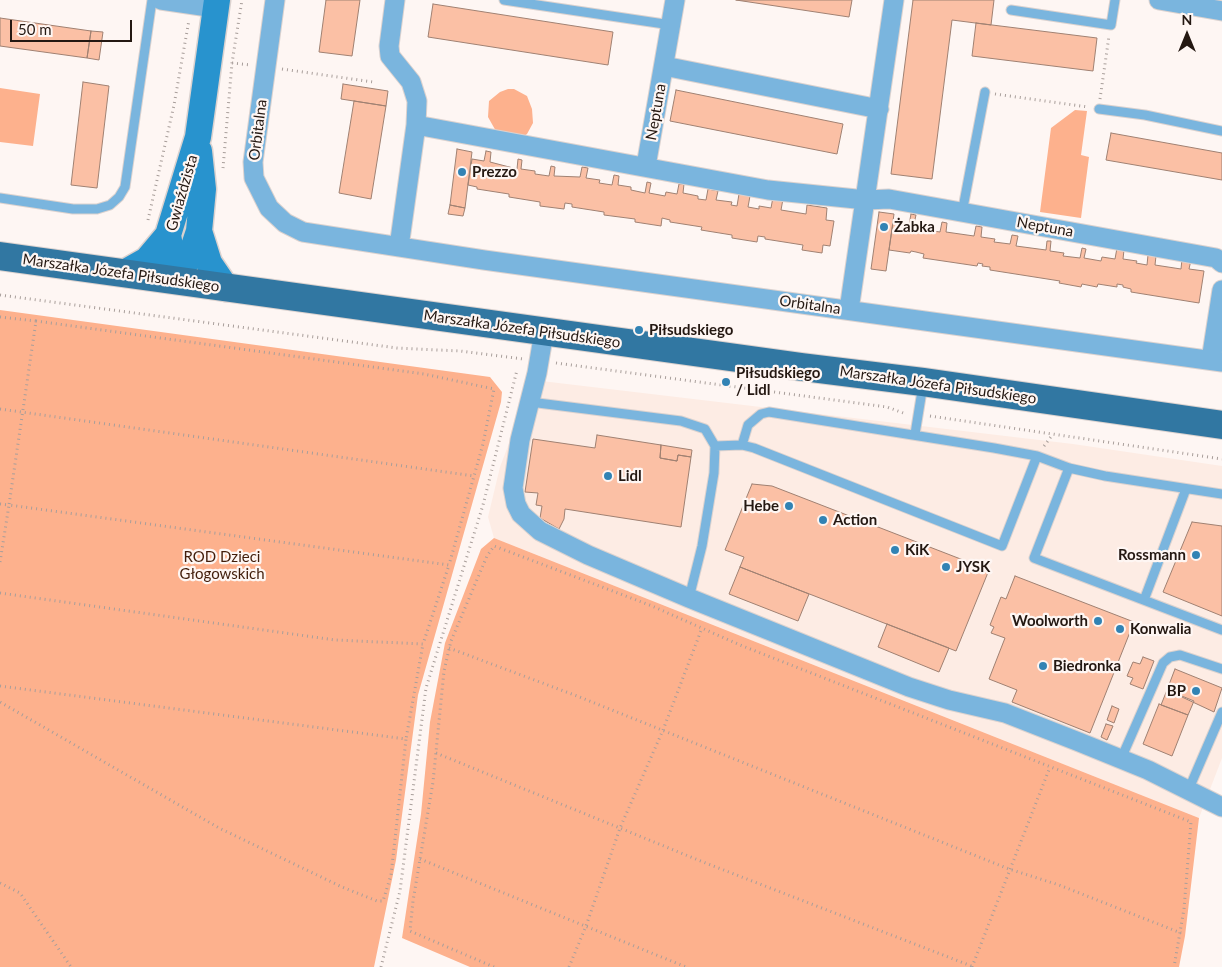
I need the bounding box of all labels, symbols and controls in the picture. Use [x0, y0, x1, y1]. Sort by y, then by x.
scale bar [12, 10, 135, 42]
north arrow [1162, 10, 1212, 60]
text: N [1182, 11, 1192, 28]
text: 50 m [18, 20, 52, 38]
street label: Neptuna [642, 82, 670, 142]
street label: Orbitalna [245, 98, 271, 162]
street label: Gwiaździsta [163, 153, 201, 233]
place label: Prezzo [472, 163, 517, 181]
marker: Prezzo [456, 166, 468, 178]
street label: Neptuna [1015, 213, 1075, 241]
place label: Żabka [894, 218, 935, 236]
marker: Żabka [878, 221, 890, 233]
street label: Marszałka Józefa Piłsudskiego [21, 250, 221, 296]
street label: Orbitalna [778, 292, 842, 318]
street label: Marszałka Józefa Piłsudskiego [422, 306, 622, 352]
place label: Piłsudskiego [649, 321, 733, 339]
marker: Piłsudskiego [633, 324, 645, 336]
street label: Marszałka Józefa Piłsudskiego [838, 362, 1038, 408]
place label: Piłsudskiego / Lidl [736, 364, 820, 399]
marker: Piłsudskiego / Lidl [720, 376, 732, 388]
place label: Lidl [618, 467, 642, 485]
marker: Lidl [602, 470, 614, 482]
place label: Hebe [743, 497, 779, 515]
marker: Hebe [783, 500, 795, 512]
place label: Action [833, 511, 877, 529]
marker: Action [817, 514, 829, 526]
place label: KiK [905, 541, 929, 559]
marker: KiK [889, 544, 901, 556]
place label: Rossmann [1118, 546, 1186, 564]
park label: ROD Dzieci Głogowskich [179, 548, 265, 583]
marker: Rossmann [1190, 549, 1202, 561]
place label: JYSK [956, 558, 990, 576]
marker: JYSK [940, 561, 952, 573]
place label: Woolworth [1012, 612, 1088, 630]
marker: Woolworth [1092, 615, 1104, 627]
place label: Konwalia [1130, 620, 1191, 638]
marker: Konwalia [1114, 623, 1126, 635]
place label: Biedronka [1053, 657, 1121, 675]
marker: Biedronka [1037, 660, 1049, 672]
place label: BP [1167, 682, 1186, 700]
marker: BP [1190, 685, 1202, 697]

